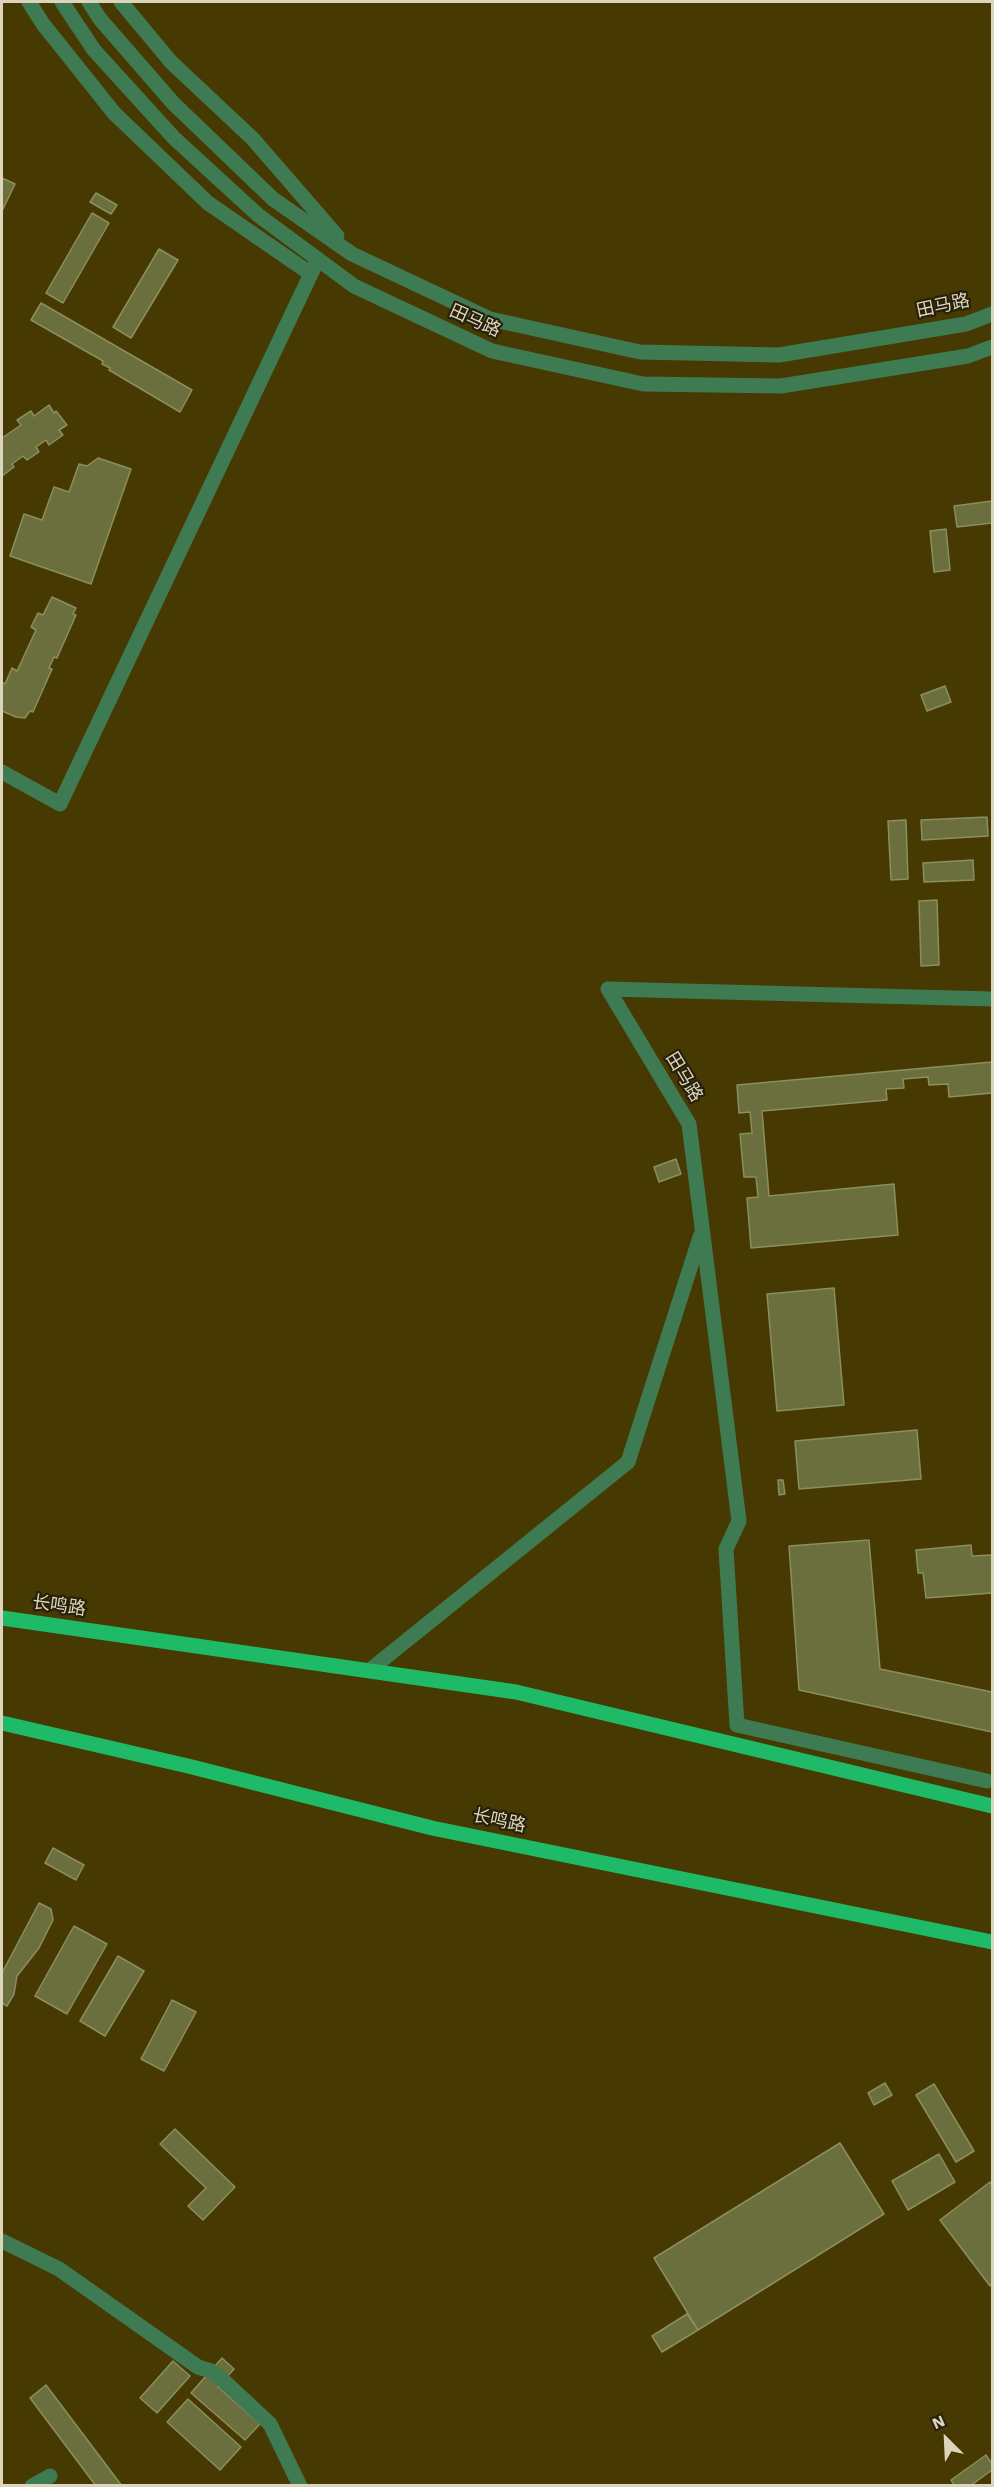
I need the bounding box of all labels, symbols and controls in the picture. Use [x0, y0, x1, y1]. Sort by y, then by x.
street label: 田马路 [914, 290, 972, 322]
street label: 田马路 [446, 300, 504, 342]
street label: 田马路 [661, 1048, 707, 1106]
street label: 长鸣路 [31, 1592, 87, 1620]
street label: 长鸣路 [470, 1805, 528, 1837]
north arrow [916, 2409, 976, 2469]
text: N [929, 2411, 948, 2433]

